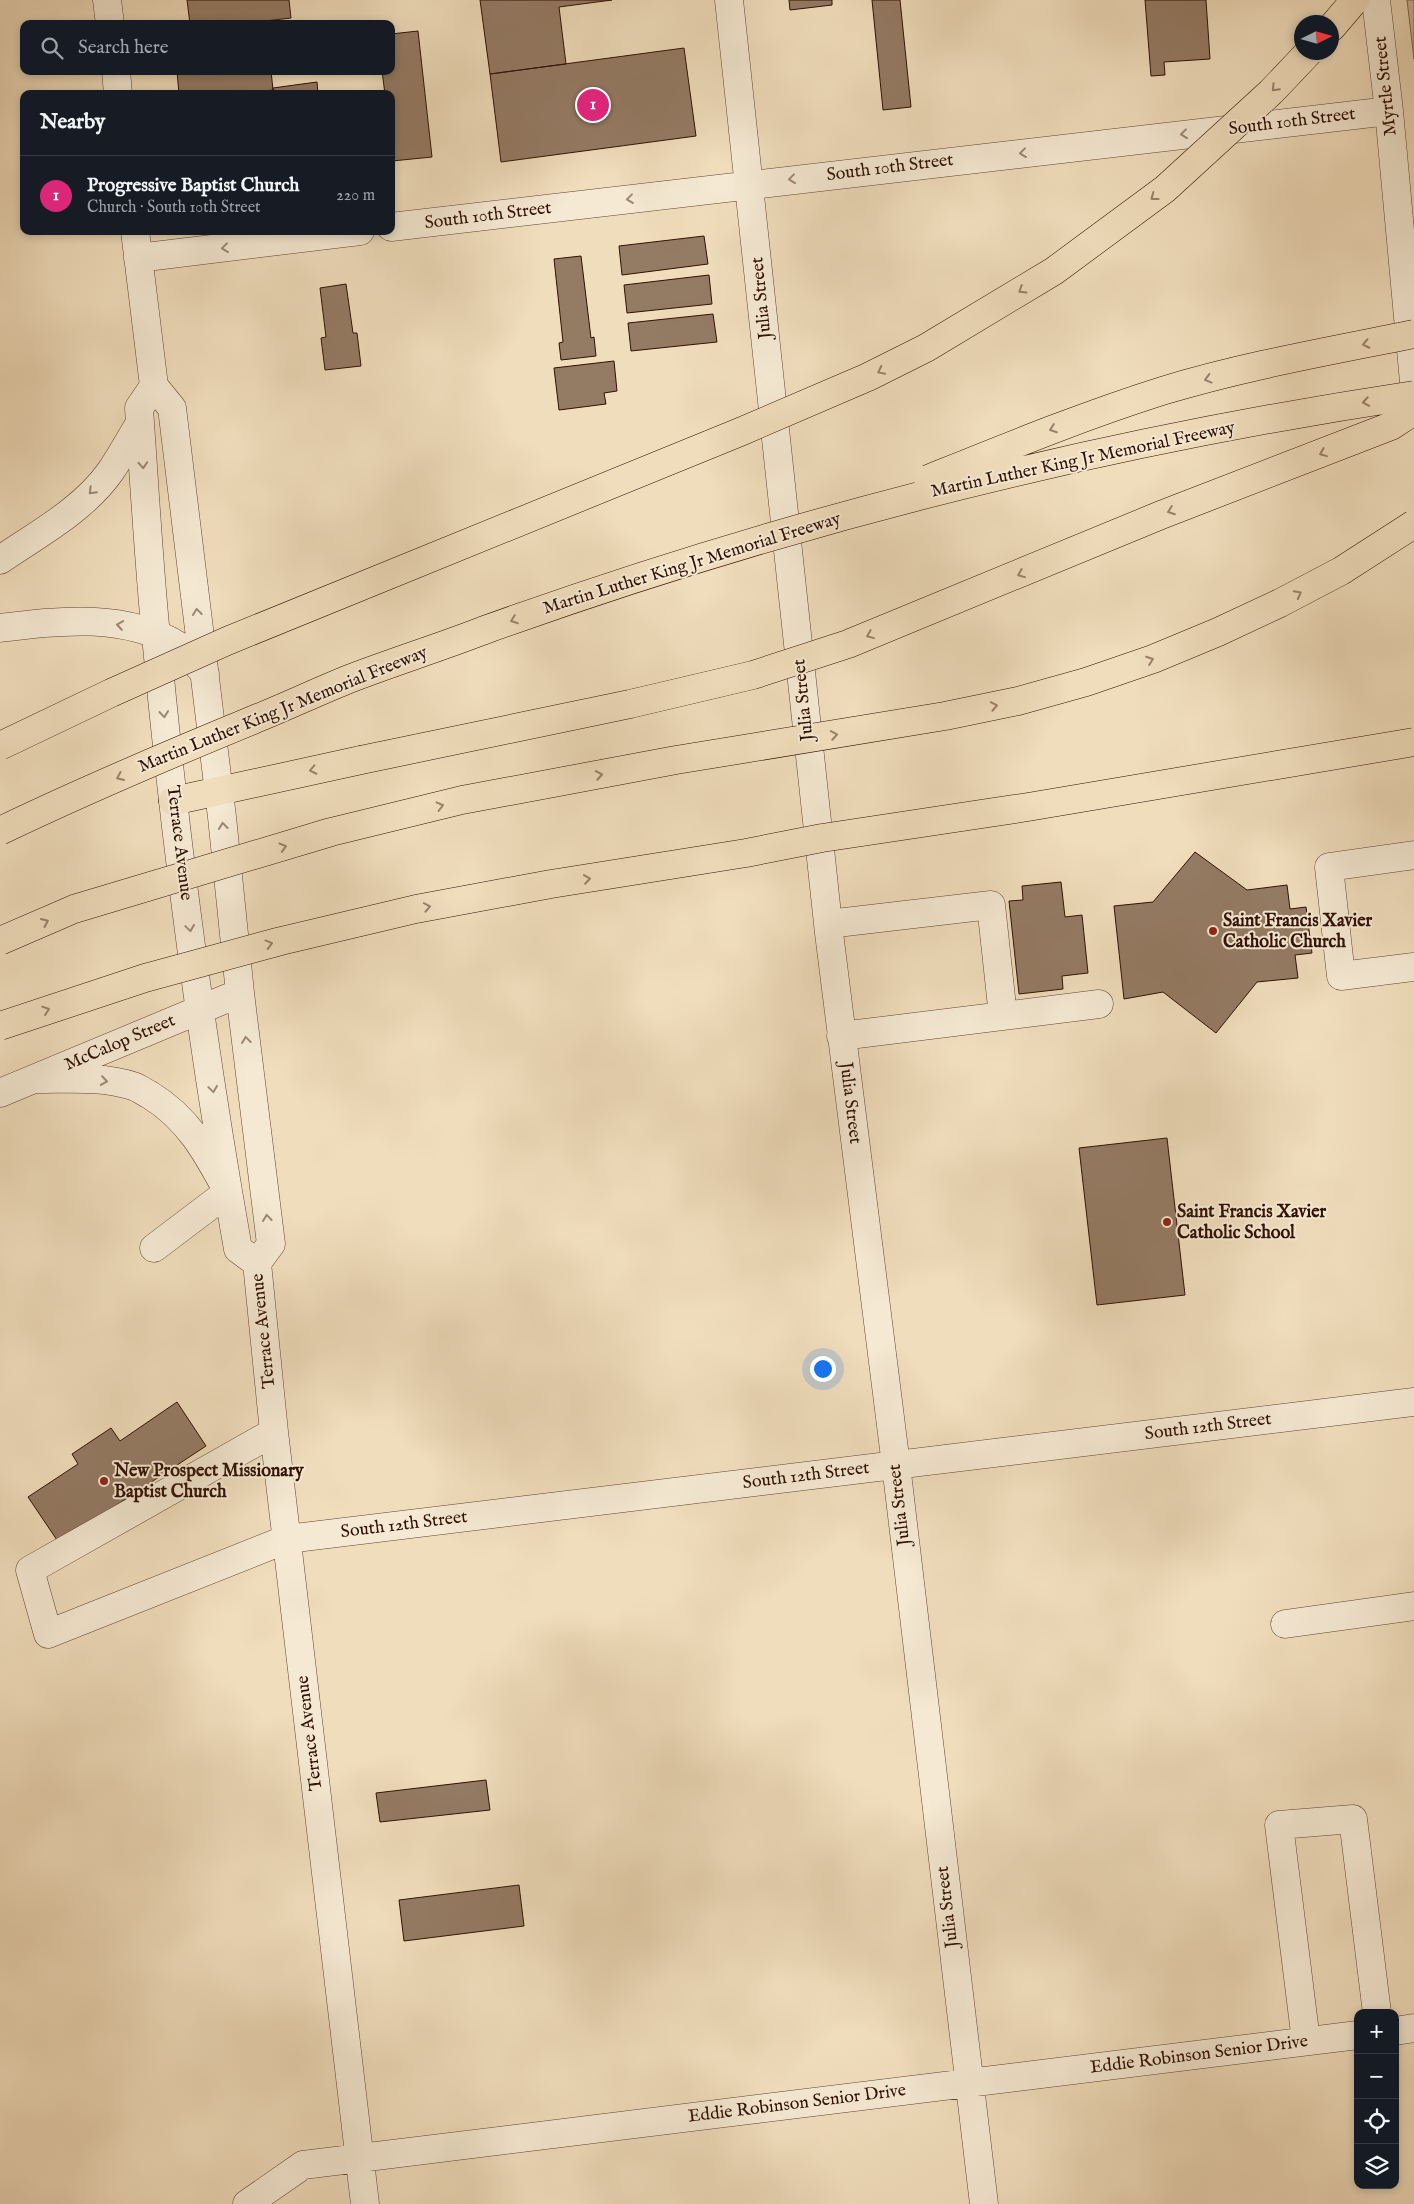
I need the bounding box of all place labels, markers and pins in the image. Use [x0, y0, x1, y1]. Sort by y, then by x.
pin: 1 [577, 86, 609, 124]
place label: Saint Francis Xavier Catholic Church [1223, 910, 1373, 954]
marker: Saint Francis Xavier Catholic Church [1207, 925, 1219, 937]
place label: Saint Francis Xavier Catholic School [1177, 1201, 1327, 1245]
marker: Saint Francis Xavier Catholic School [1161, 1216, 1173, 1228]
place label: New Prospect Missionary Baptist Church [113, 1460, 305, 1504]
marker: New Prospect Missionary Baptist Church [98, 1475, 110, 1487]

